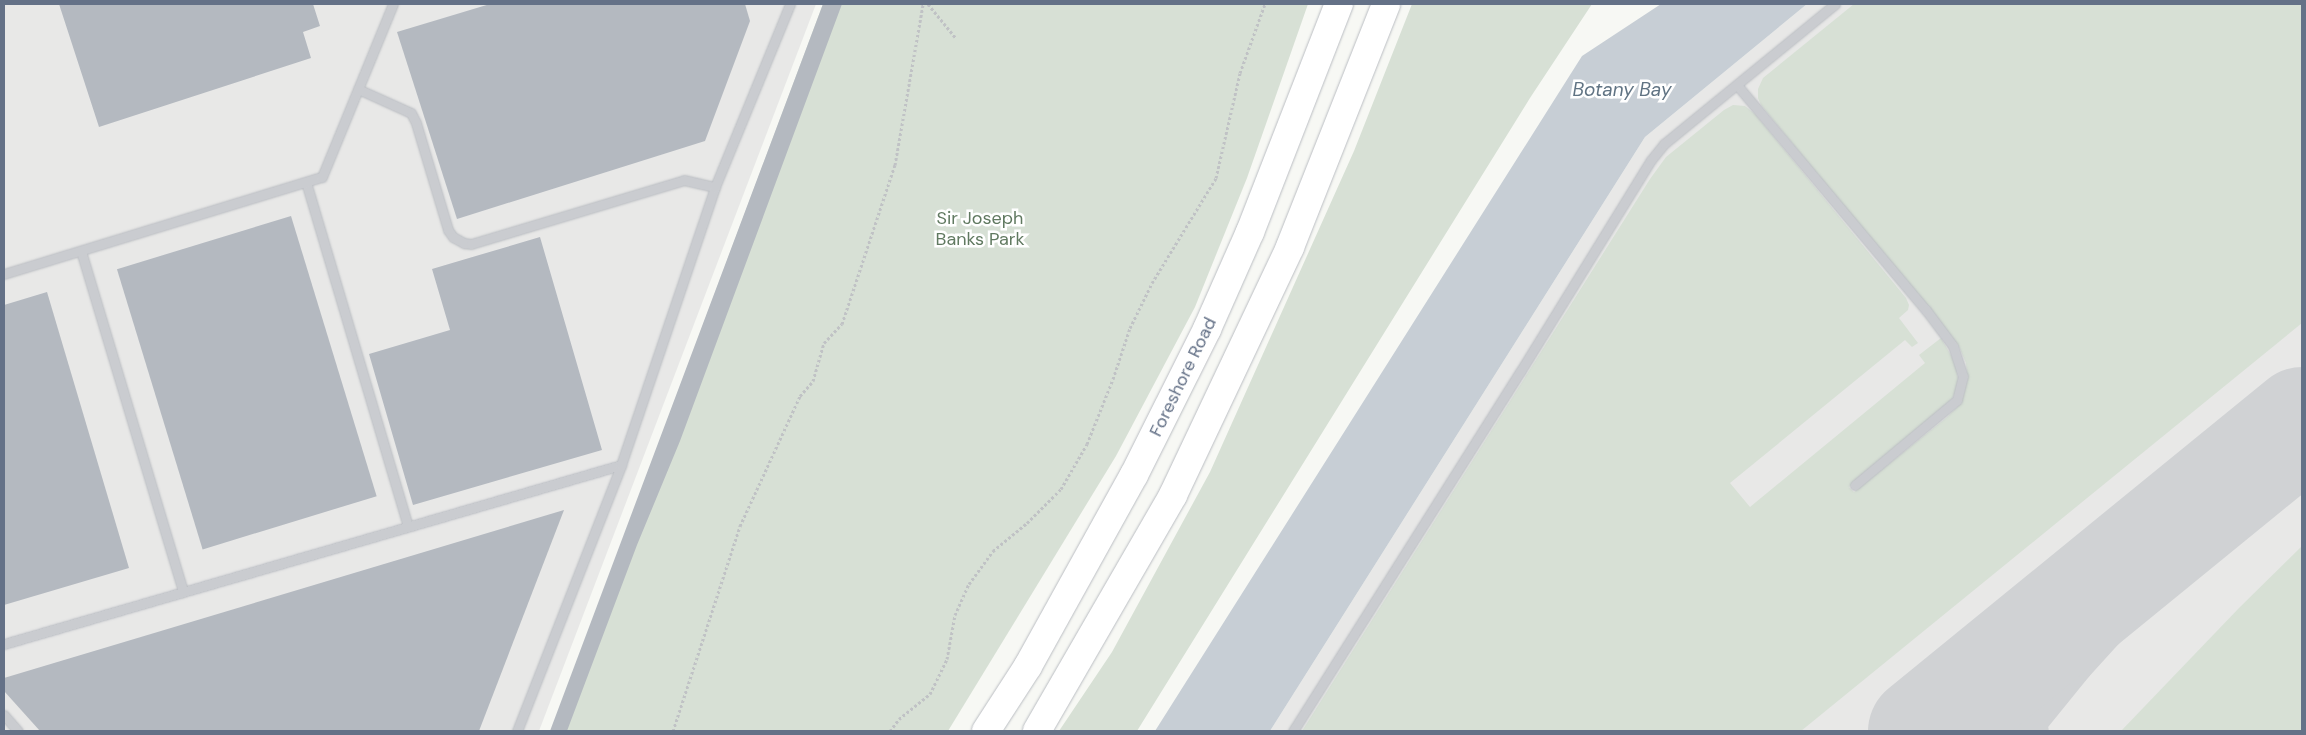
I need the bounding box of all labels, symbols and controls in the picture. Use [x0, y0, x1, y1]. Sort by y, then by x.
water label: Botany Bay [1573, 79, 1671, 101]
park label: Sir Joseph Banks Park [936, 208, 1024, 250]
street label: Foreshore Road [1145, 314, 1221, 440]

